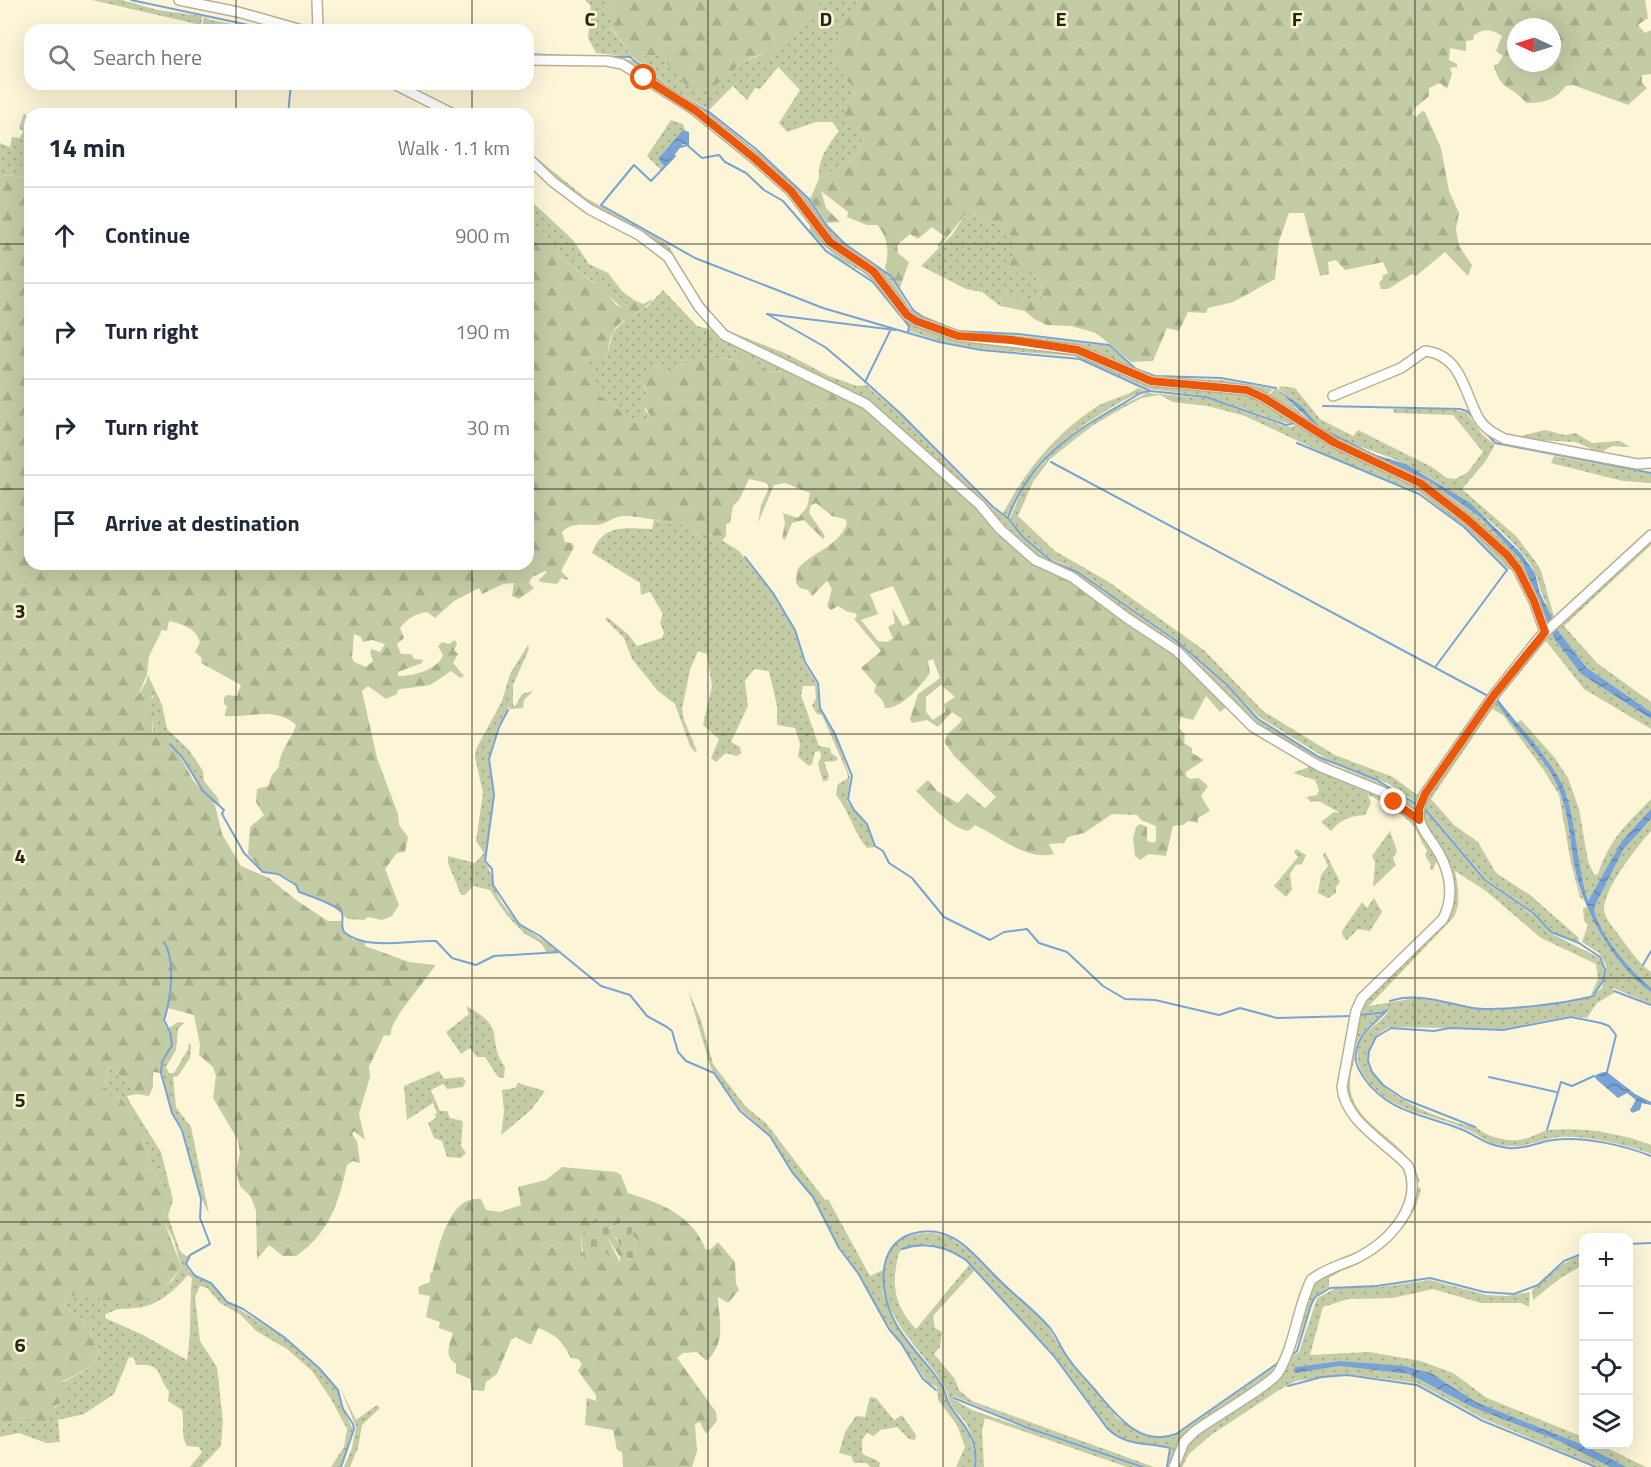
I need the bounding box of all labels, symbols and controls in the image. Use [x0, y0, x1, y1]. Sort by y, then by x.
text: C [585, 3, 596, 34]
text: D [820, 3, 832, 34]
text: E [1055, 3, 1067, 34]
text: F [1292, 3, 1303, 34]
north arrow [1507, 18, 1561, 72]
search box [24, 24, 534, 90]
text: Search here [93, 40, 202, 74]
icon: search [45, 41, 78, 74]
route start [630, 64, 656, 90]
text: 14 min [48, 128, 126, 167]
text: Walk · 1.1 km [398, 132, 510, 163]
text: Continue [105, 218, 190, 252]
icon: ahead [48, 219, 81, 252]
text: 900 m [455, 220, 510, 251]
text: Turn right [105, 314, 199, 348]
icon: right [48, 315, 81, 348]
text: 190 m [455, 316, 510, 347]
text: Turn right [105, 410, 199, 444]
icon: right [48, 411, 81, 444]
text: 30 m [466, 412, 510, 443]
text: Arrive at destination [105, 506, 300, 540]
icon: arrive [48, 507, 81, 540]
text: 3 [14, 595, 26, 626]
route end [1380, 788, 1406, 814]
text: 4 [14, 840, 26, 871]
text: 5 [14, 1084, 26, 1115]
map controls [1579, 1233, 1633, 1449]
button: + [1579, 1233, 1633, 1287]
button: − [1579, 1287, 1633, 1341]
text: 6 [14, 1329, 26, 1360]
button: locate [1579, 1341, 1633, 1395]
button: layers [1579, 1395, 1633, 1449]

